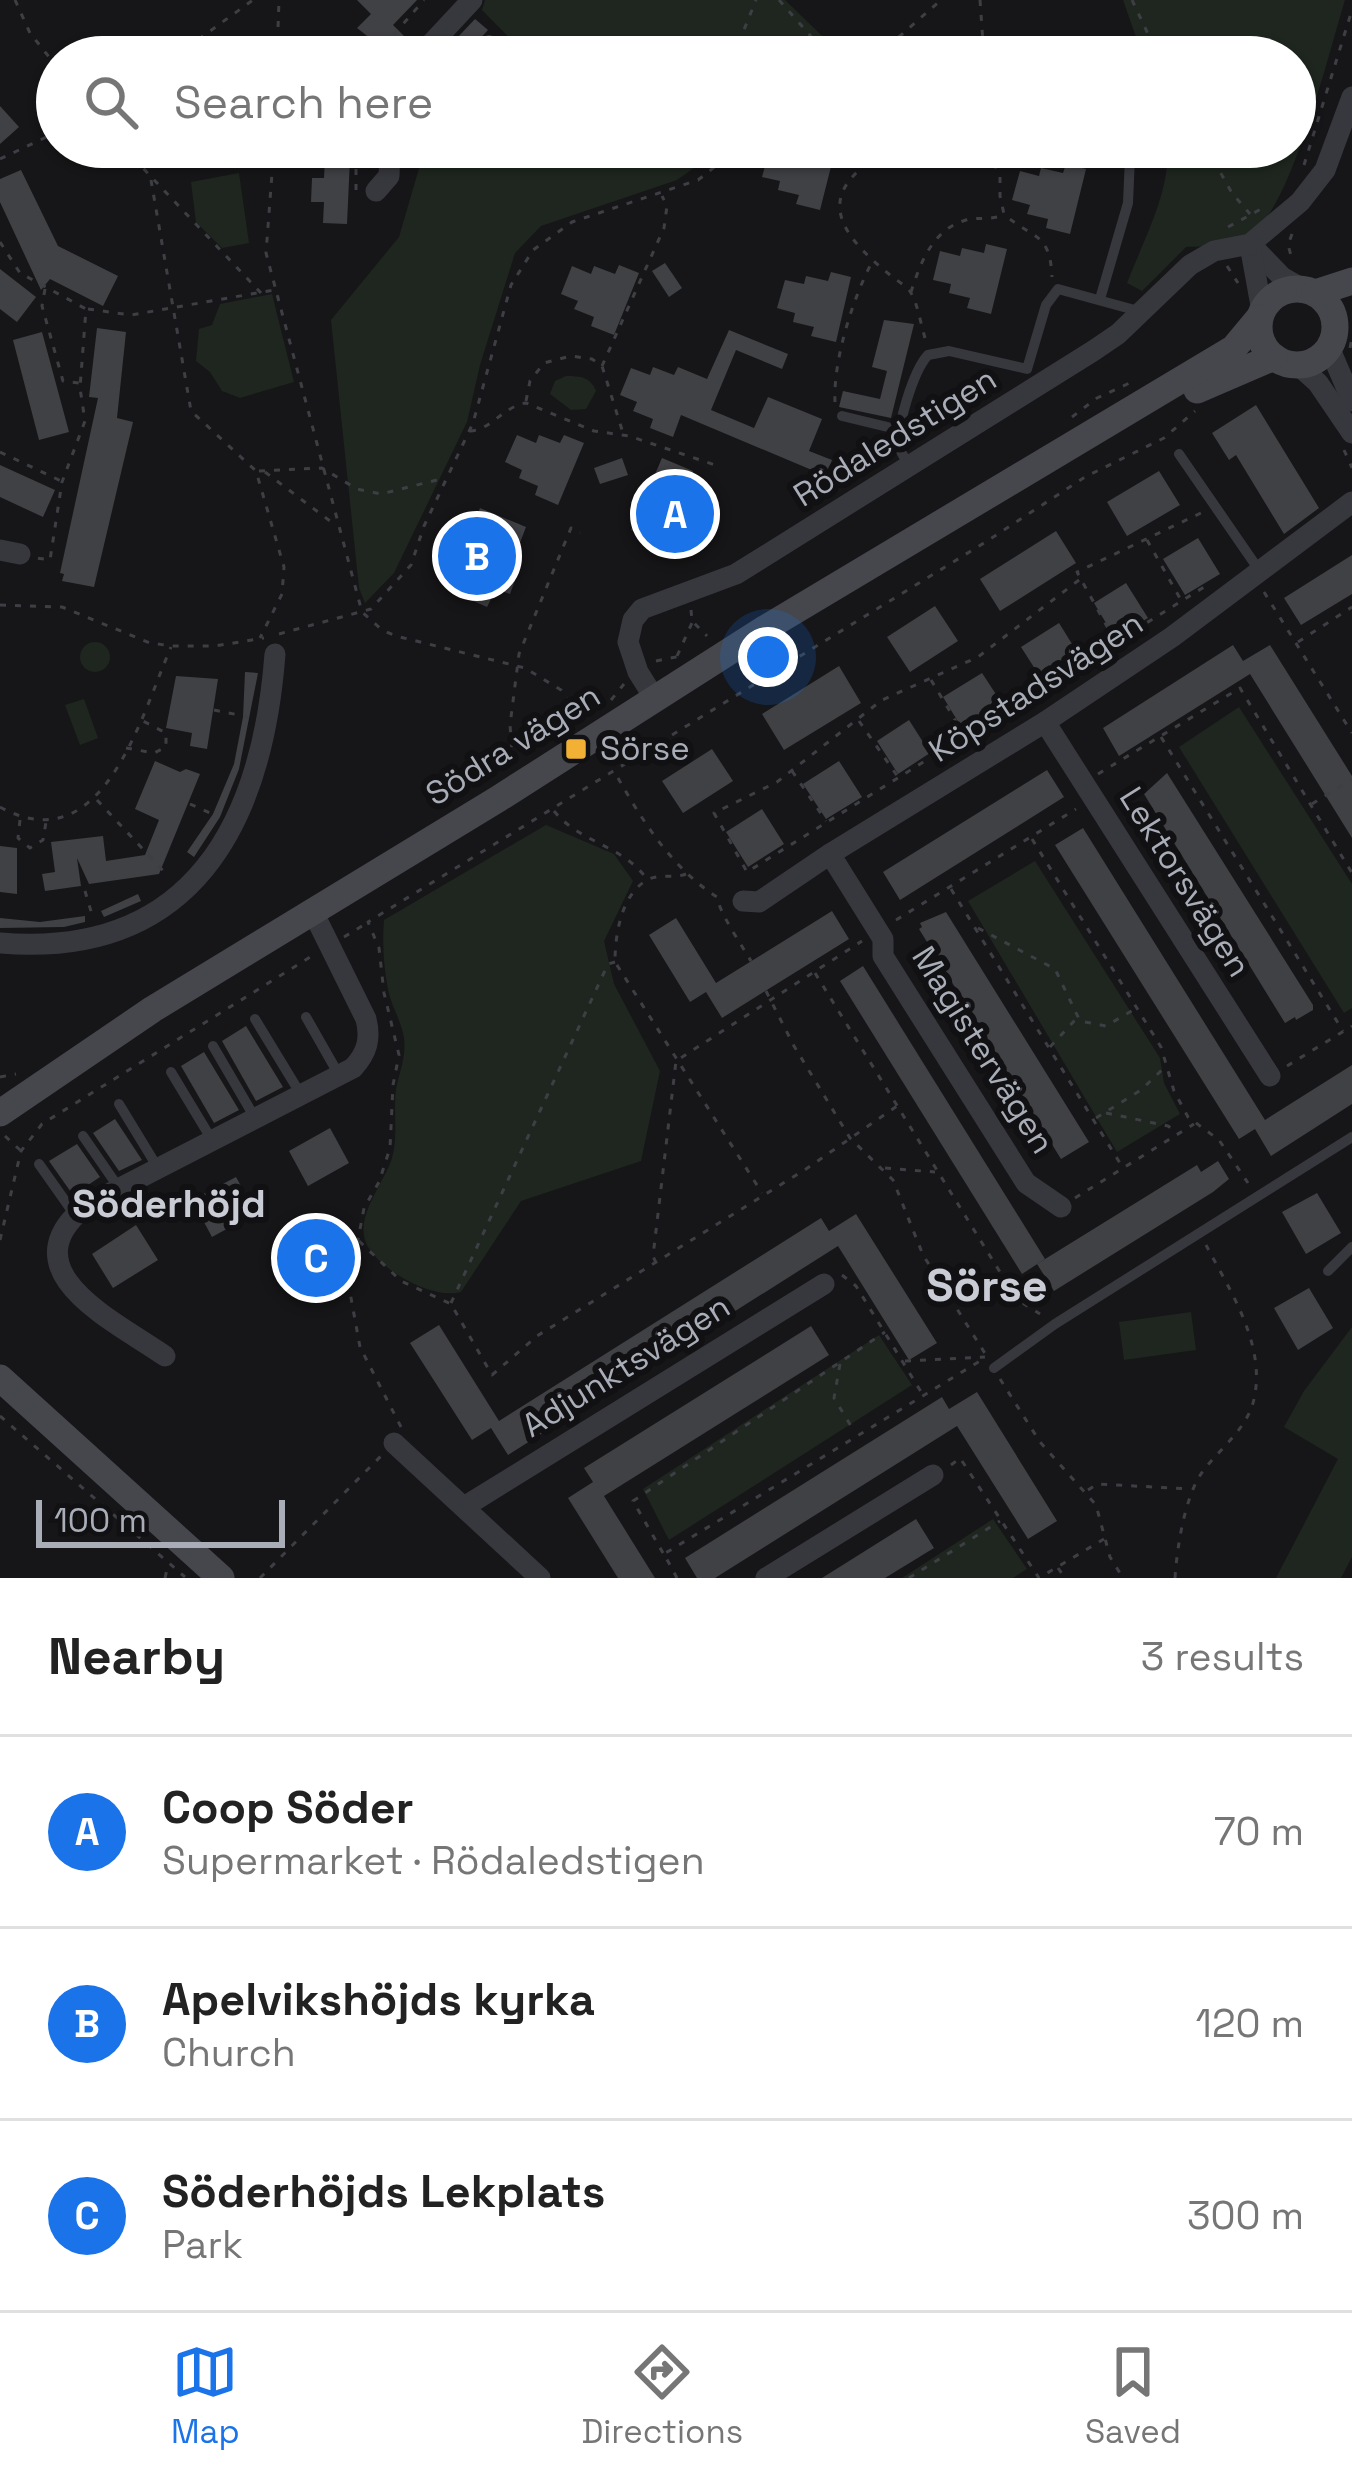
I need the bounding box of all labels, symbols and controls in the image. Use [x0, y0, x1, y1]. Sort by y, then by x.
search box [36, 36, 1316, 168]
icon: search [78, 69, 144, 135]
text: Search here [174, 74, 433, 131]
street label: Rödaledstigen [786, 358, 1004, 516]
pin: A [636, 469, 714, 559]
pin: B [438, 511, 516, 601]
street label: Köpstadsvägen [921, 602, 1151, 772]
your location [738, 627, 798, 687]
street label: Södra vägen [418, 675, 608, 815]
place label: Sörse [600, 728, 690, 770]
marker: Sörse [563, 736, 589, 762]
street label: Lektorsvägen [1110, 779, 1260, 985]
street label: Magistervägen [902, 939, 1064, 1161]
district label: Söderhöjd [72, 1179, 266, 1228]
pin: C [277, 1213, 355, 1303]
district label: Sörse [926, 1257, 1048, 1314]
street label: Adjunktsvägen [514, 1285, 738, 1447]
scale bar [36, 1494, 285, 1547]
text: 100 m [54, 1500, 147, 1542]
text: Nearby [48, 1624, 225, 1689]
text: 3 results [1141, 1632, 1304, 1681]
text: Coop Söder [162, 1779, 414, 1836]
text: A [75, 1807, 99, 1856]
text: 70 m [1214, 1807, 1304, 1856]
text: Supermarket · Rödaledstigen [162, 1836, 705, 1885]
text: Apelvikshöjds kyrka [162, 1971, 595, 2028]
text: B [74, 1999, 100, 2048]
text: 120 m [1196, 1999, 1304, 2048]
text: Church [162, 2028, 296, 2077]
text: Söderhöjds Lekplats [162, 2163, 605, 2220]
text: C [74, 2191, 100, 2240]
text: 300 m [1187, 2191, 1304, 2240]
text: Park [162, 2220, 243, 2269]
tab: Map [171, 2339, 240, 2453]
tab: Directions [581, 2339, 743, 2453]
tab: Saved [1085, 2339, 1181, 2453]

